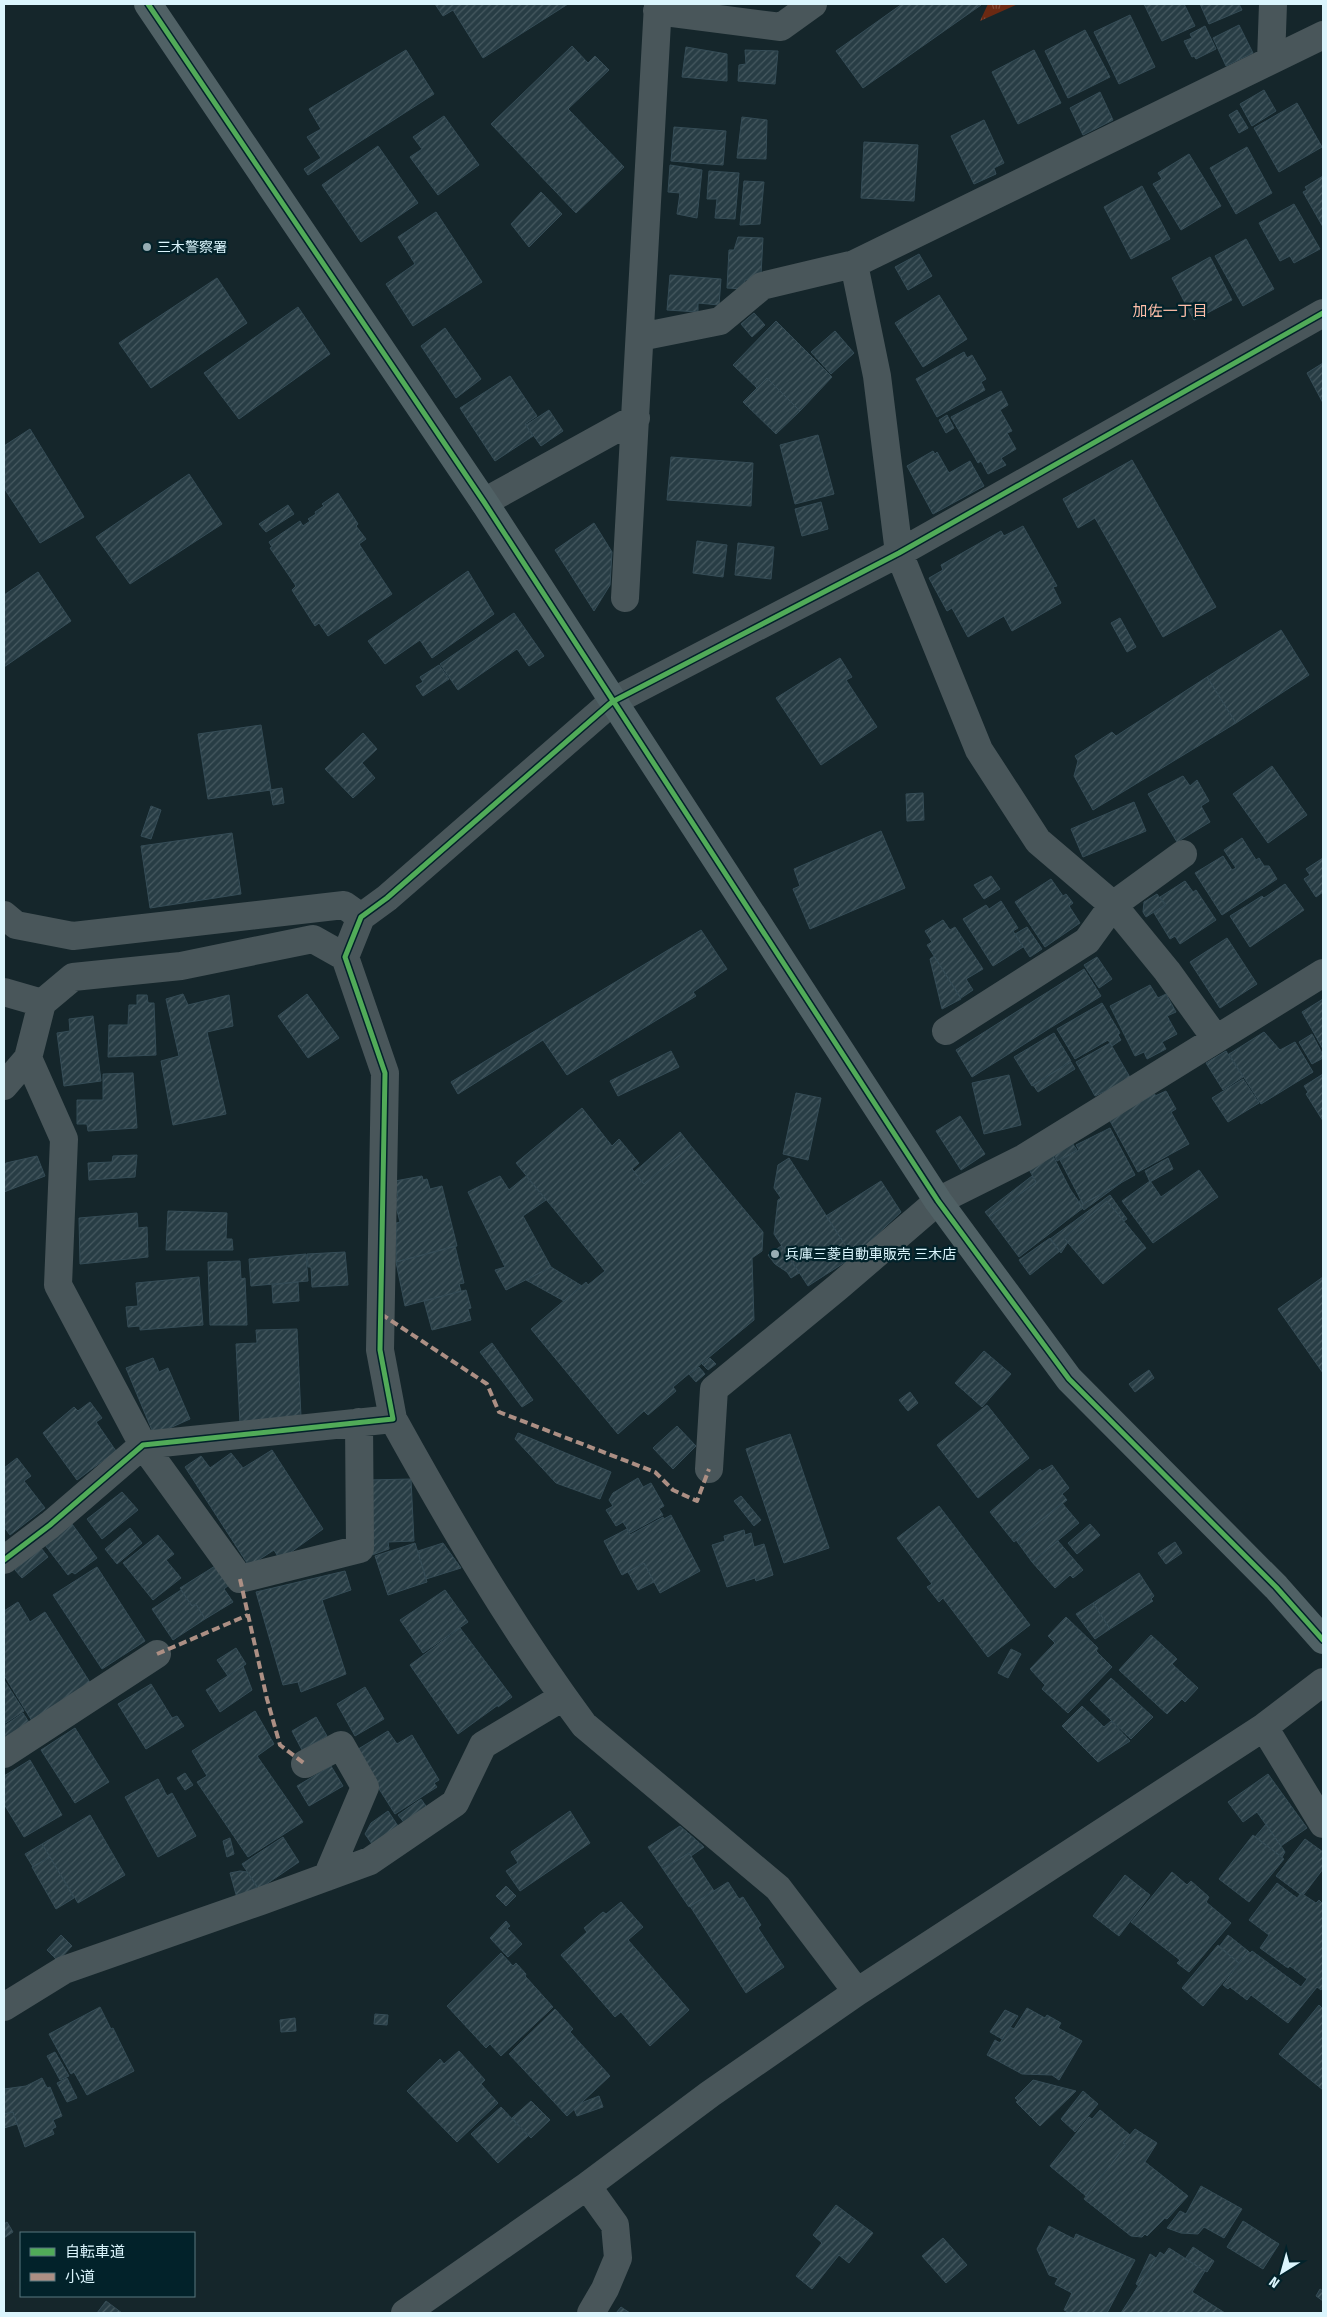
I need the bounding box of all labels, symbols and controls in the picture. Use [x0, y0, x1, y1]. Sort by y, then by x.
place label: 三木警察署 [157, 239, 227, 256]
marker: 三木警察署 [141, 241, 153, 253]
district label: 加佐一丁目 [1132, 302, 1208, 320]
place label: 兵庫三菱自動車販売 三木店 [785, 1246, 956, 1263]
marker: 兵庫三菱自動車販売 三木店 [769, 1248, 781, 1260]
legend [20, 2232, 195, 2297]
text: 自転車道 [65, 2243, 125, 2261]
north arrow [1257, 2247, 1307, 2297]
text: 小道 [65, 2268, 95, 2286]
text: N [1266, 2273, 1283, 2291]

